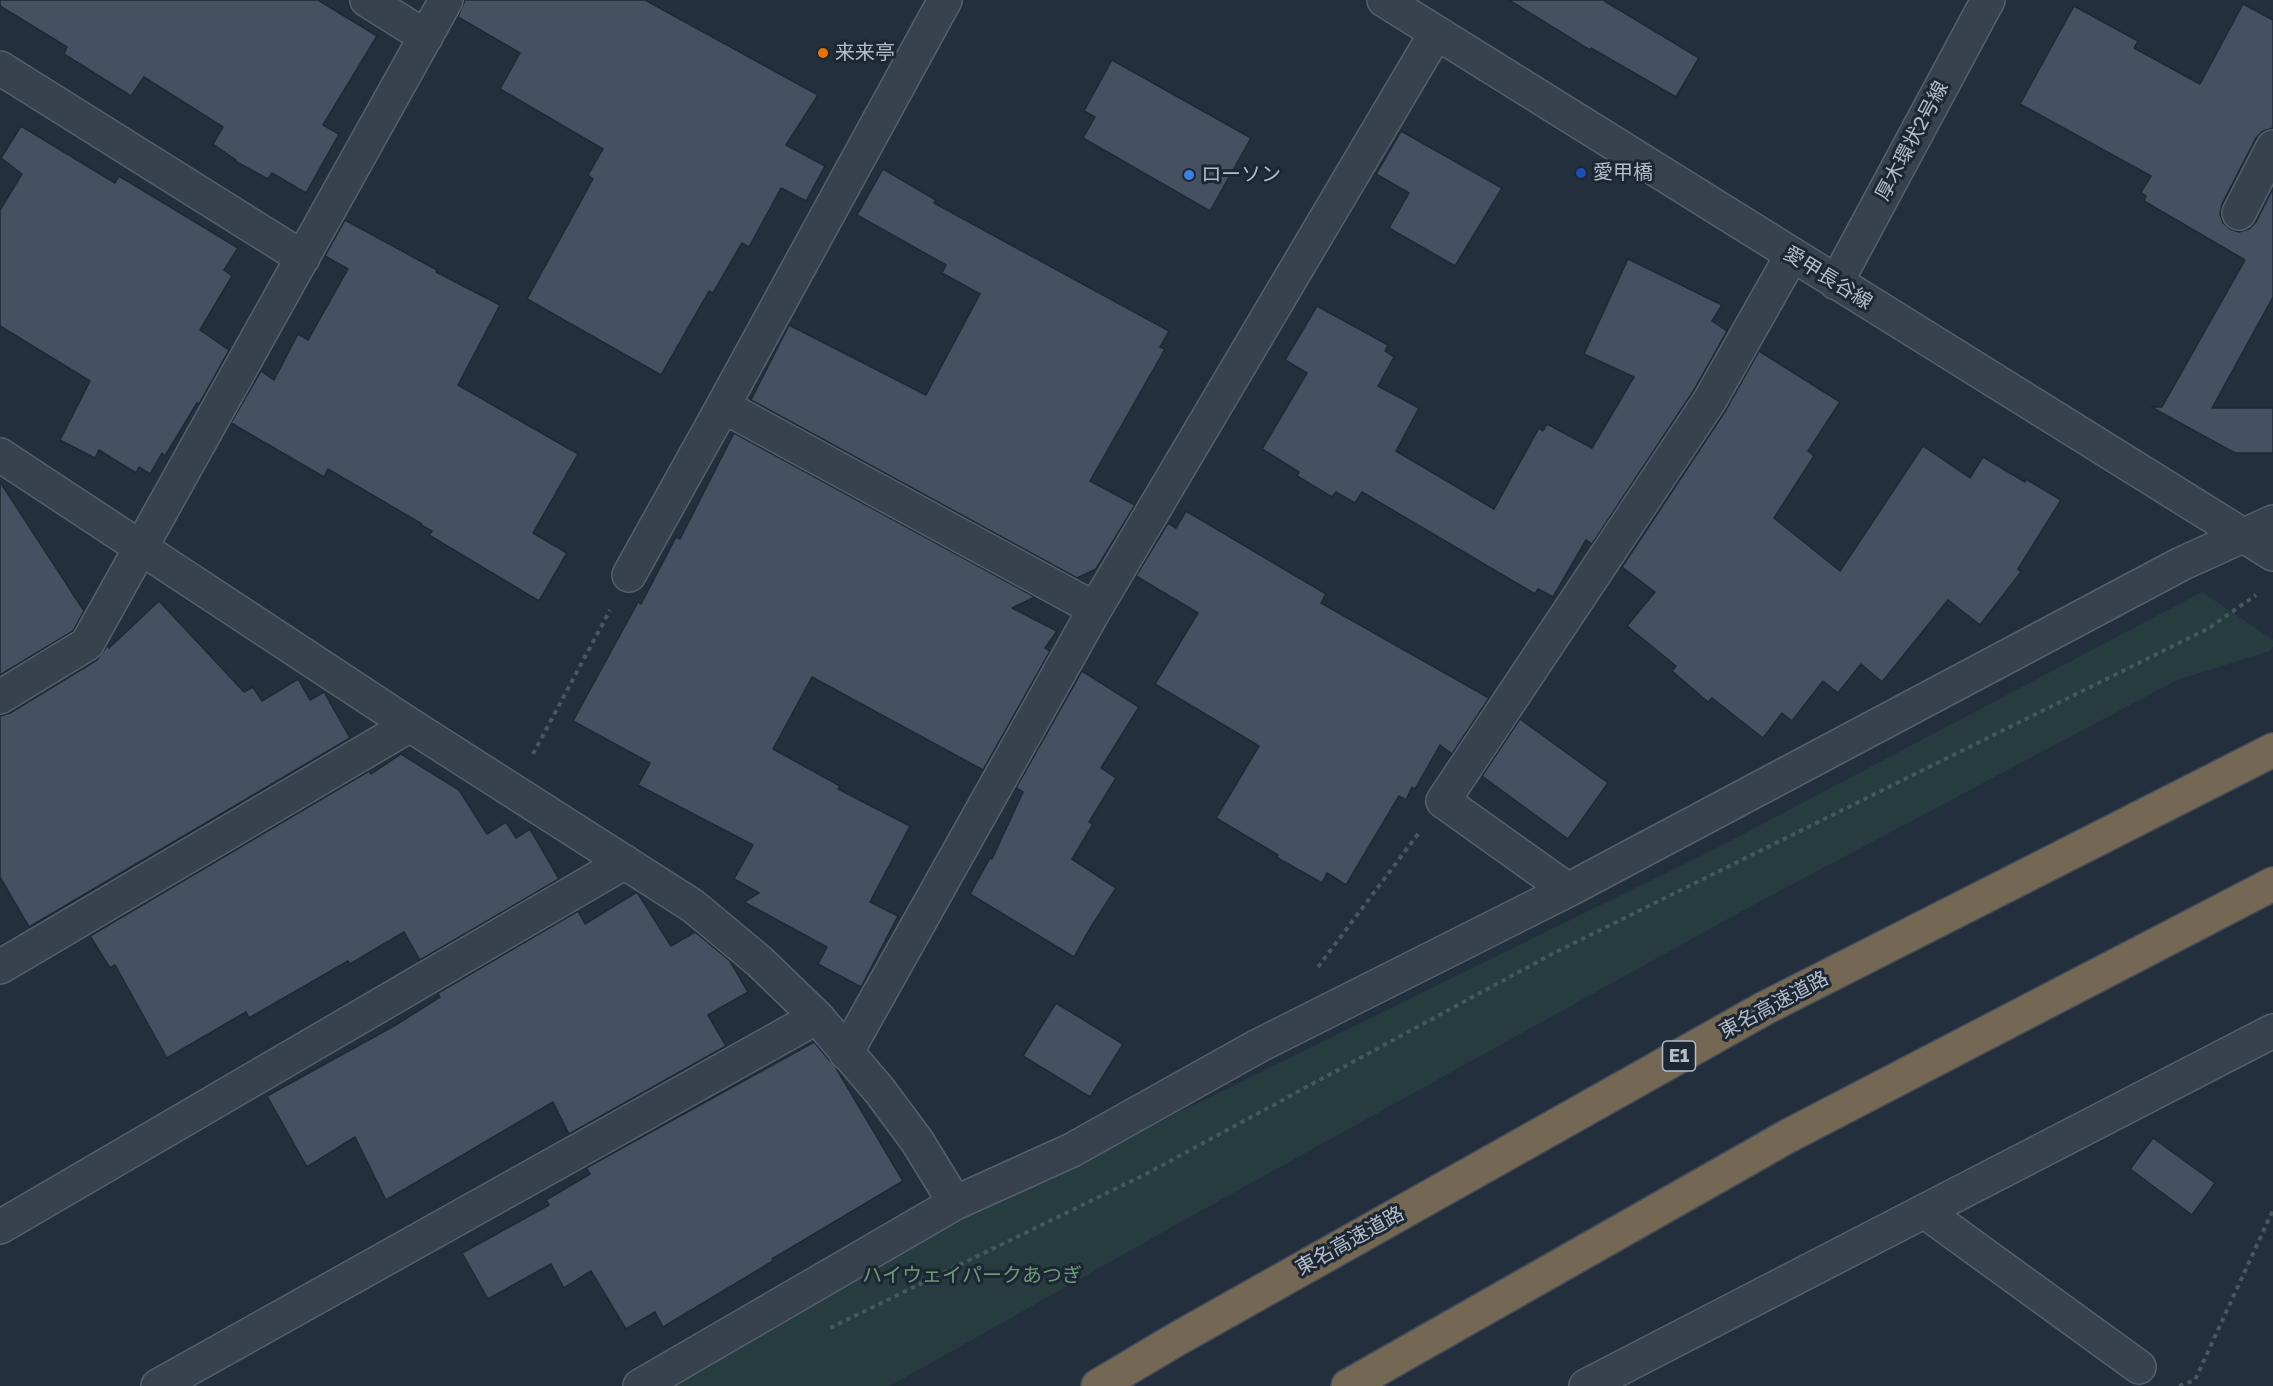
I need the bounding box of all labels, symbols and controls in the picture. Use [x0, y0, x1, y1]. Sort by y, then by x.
place label: 来来亭 [835, 41, 895, 65]
marker: 来来亭 [816, 46, 830, 60]
street label: 厚木環状2号線 [1871, 77, 1953, 205]
place label: 愛甲橋 [1593, 161, 1653, 185]
place label: ローソン [1201, 163, 1281, 187]
marker: 愛甲橋 [1574, 166, 1588, 180]
marker: ローソン [1182, 168, 1196, 182]
street label: 愛甲長谷線 [1779, 241, 1877, 315]
street label: 東名高速道路 [1715, 966, 1833, 1044]
road number: E1 [1662, 1041, 1696, 1071]
street label: 東名高速道路 [1292, 1201, 1408, 1281]
park label: ハイウェイパークあつぎ [862, 1264, 1082, 1288]

